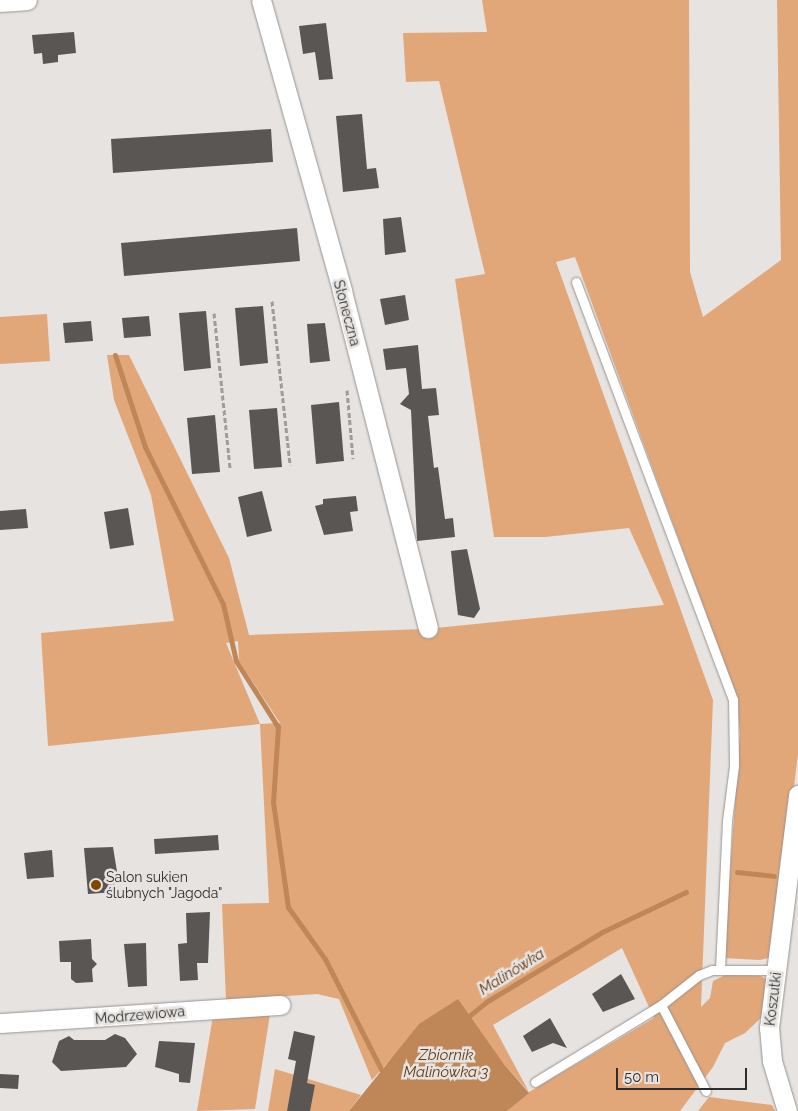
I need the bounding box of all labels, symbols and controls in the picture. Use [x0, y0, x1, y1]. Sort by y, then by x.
street label: Słoneczna [330, 278, 364, 348]
place label: Salon sukien ślubnych "Jagoda" [106, 869, 223, 902]
marker: Salon sukien ślubnych "Jagoda" [90, 879, 102, 891]
water label: Malinówka [476, 945, 548, 999]
street label: Koszutki [761, 971, 785, 1027]
street label: Modrzewiowa [94, 1003, 186, 1027]
water label: Zbiornik Malinówka 3 [404, 1046, 488, 1081]
scale bar [618, 1058, 749, 1090]
text: 50 m [624, 1068, 659, 1086]

